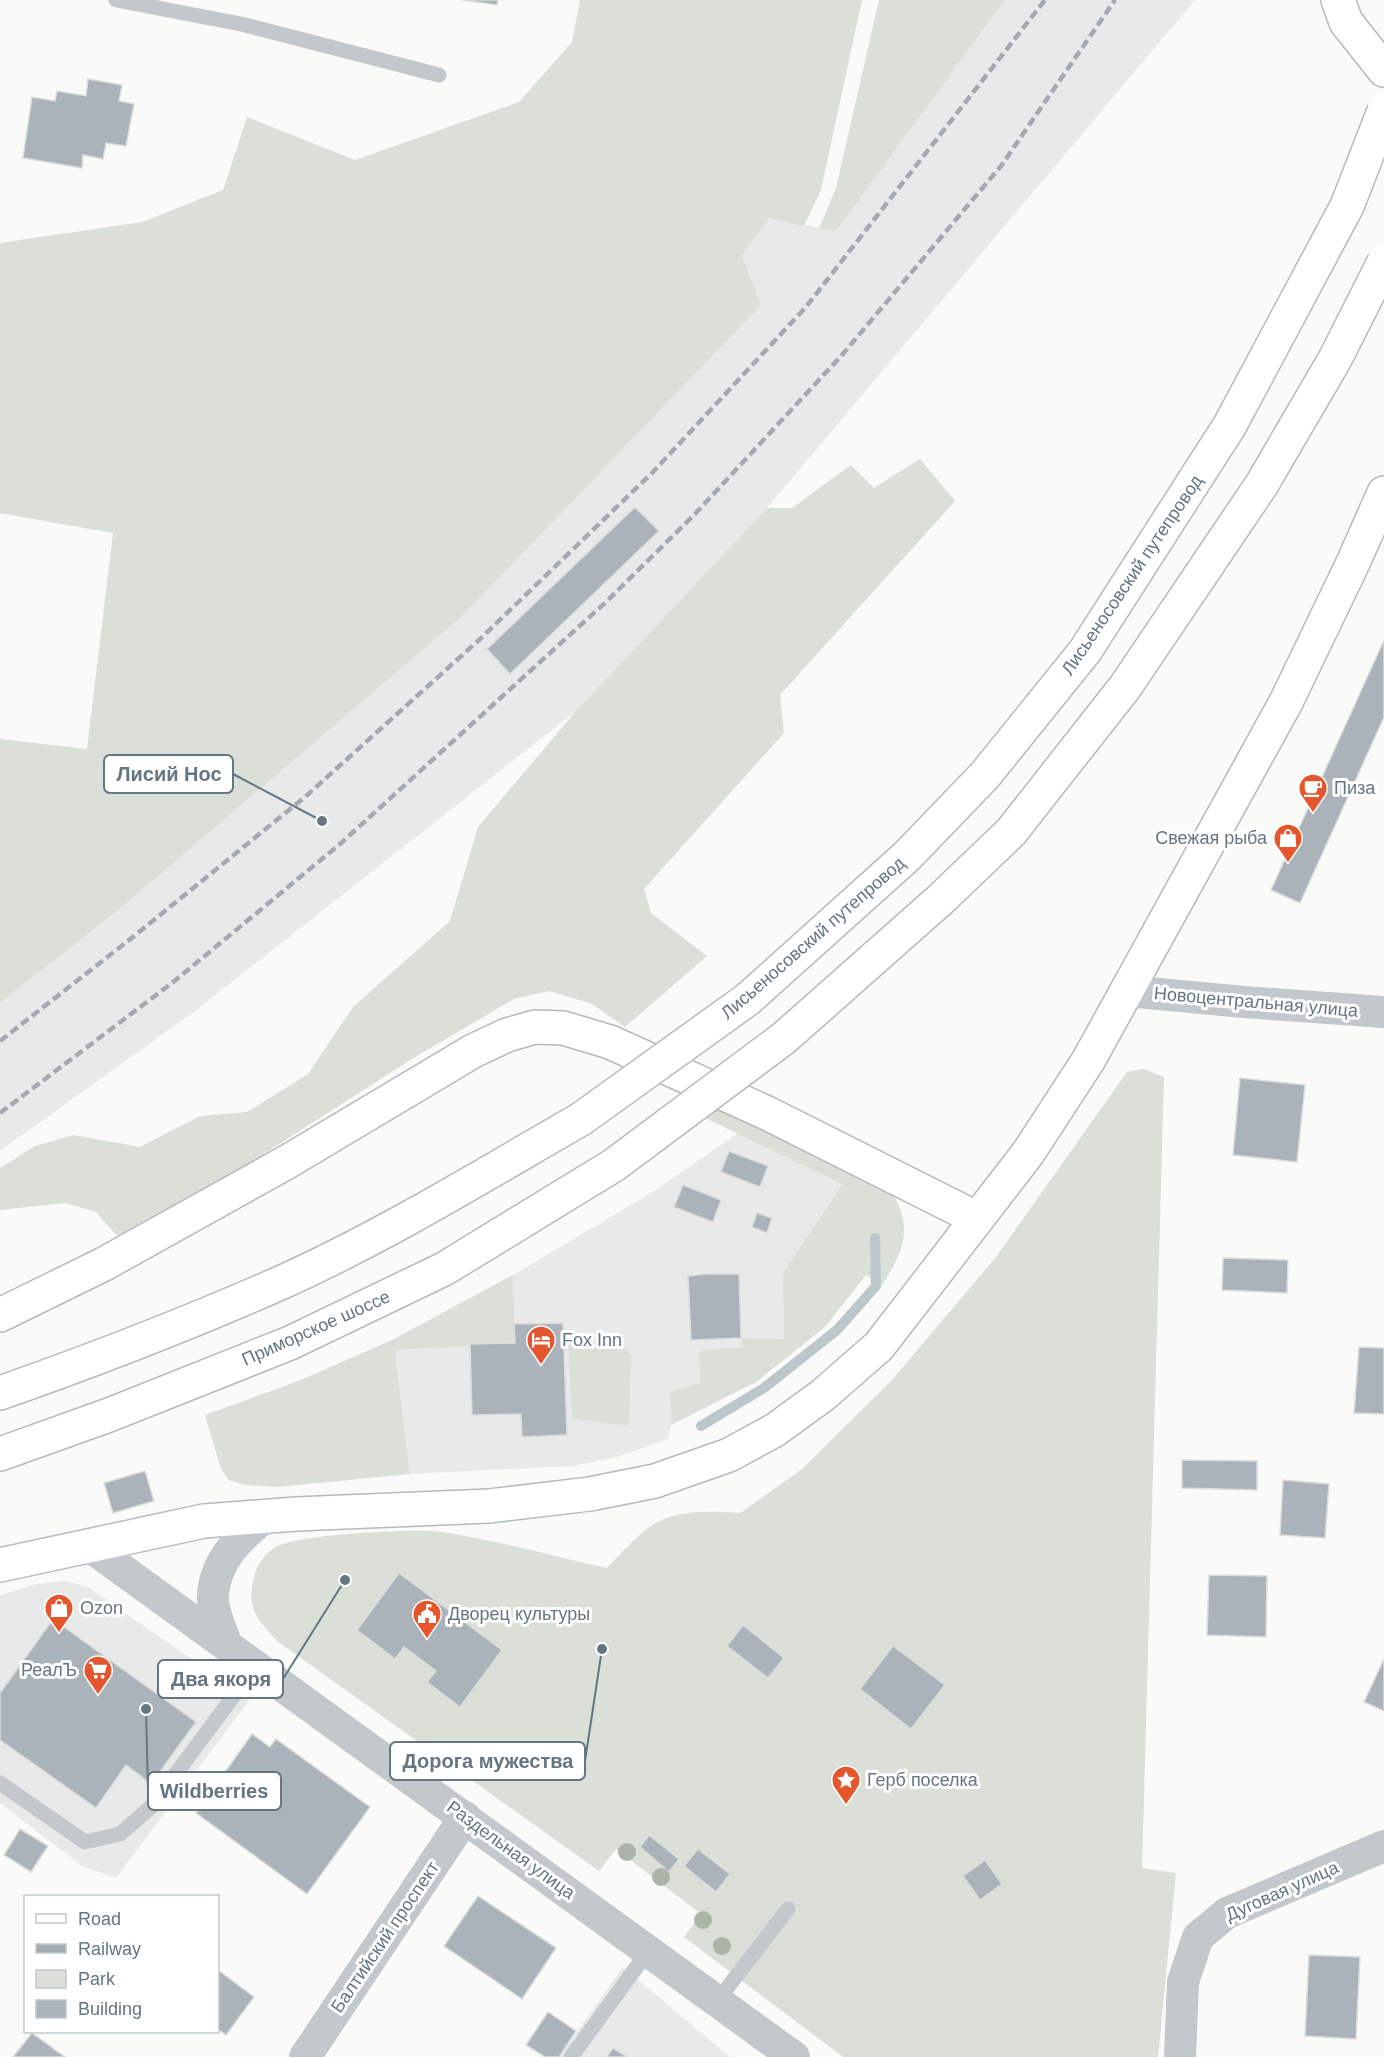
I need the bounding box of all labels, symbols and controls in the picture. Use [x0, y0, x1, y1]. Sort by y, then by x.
street label: Лисьеносовский путепровод [1057, 471, 1207, 679]
callout: Лисий Нос [104, 755, 233, 793]
text: Лисий Нос [116, 763, 222, 785]
cafe icon: Пиза [1297, 772, 1329, 814]
place label: Пиза [1334, 778, 1376, 798]
shop icon: Свежая рыба [1272, 822, 1304, 864]
place label: Свежая рыба [1155, 828, 1268, 848]
street label: Лисьеносовский путепровод [717, 852, 909, 1023]
street label: Новоцентральная улица [1153, 983, 1360, 1021]
street label: Приморское шоссе [239, 1286, 393, 1370]
hotel icon: Fox Inn [525, 1324, 557, 1366]
place label: Fox Inn [562, 1330, 622, 1350]
shop icon: Ozon [43, 1592, 75, 1634]
place label: Ozon [80, 1598, 123, 1618]
public building icon: Дворец культуры [411, 1598, 443, 1640]
place label: Дворец культуры [448, 1604, 590, 1624]
supermarket icon: РеалЪ [82, 1654, 114, 1696]
place label: РеалЪ [21, 1660, 77, 1680]
callout: Два якоря [158, 1660, 283, 1698]
text: Два якоря [171, 1668, 271, 1690]
callout: Дорога мужества [390, 1742, 585, 1780]
text: Дорога мужества [403, 1750, 574, 1772]
place icon: Герб поселка [830, 1764, 862, 1806]
place label: Герб поселка [867, 1770, 979, 1790]
callout: Wildberries [148, 1772, 281, 1810]
text: Wildberries [160, 1780, 268, 1802]
street label: Раздельная улица [443, 1797, 580, 1904]
street label: Дуговая улица [1222, 1857, 1342, 1925]
street label: Балтийский проспект [327, 1858, 443, 2016]
legend [24, 1895, 219, 2033]
text: Road [78, 1909, 121, 1929]
text: Railway [78, 1939, 141, 1959]
text: Park [78, 1969, 116, 1989]
text: Building [78, 1999, 142, 2019]

